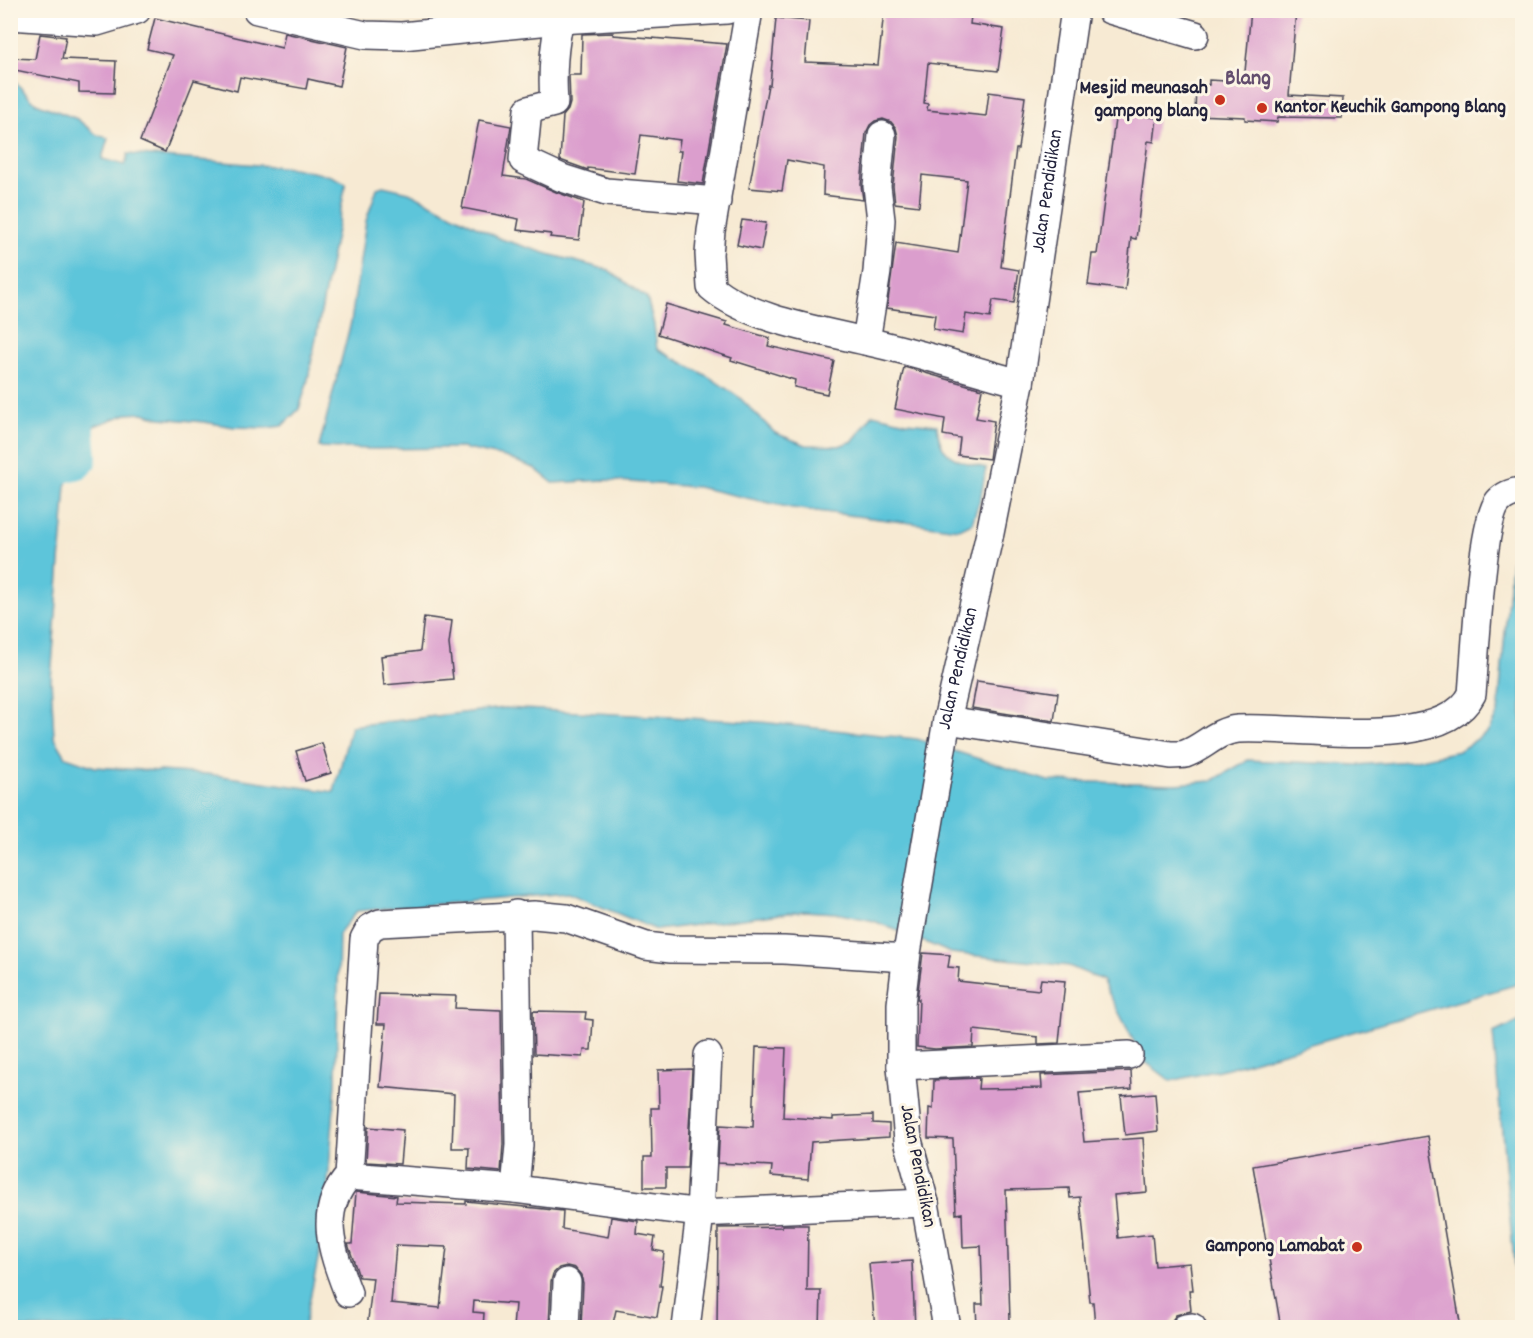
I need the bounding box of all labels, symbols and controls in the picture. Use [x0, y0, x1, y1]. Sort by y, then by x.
district label: Blang [1225, 64, 1271, 95]
place label: Mesjid meunasah gampong blang [1079, 75, 1208, 126]
marker: Mesjid meunasah gampong blang [1213, 93, 1227, 107]
place label: Kantor Keuchik Gampong Blang [1274, 94, 1506, 122]
marker: Kantor Keuchik Gampong Blang [1255, 101, 1269, 115]
street label: Jalan Pendidikan [1025, 127, 1071, 255]
street label: Jalan Pendidikan [932, 605, 986, 732]
street label: Jalan Pendidikan [891, 1102, 943, 1230]
place label: Gampong Lamabat [1205, 1233, 1346, 1261]
marker: Gampong Lamabat [1350, 1240, 1364, 1254]

